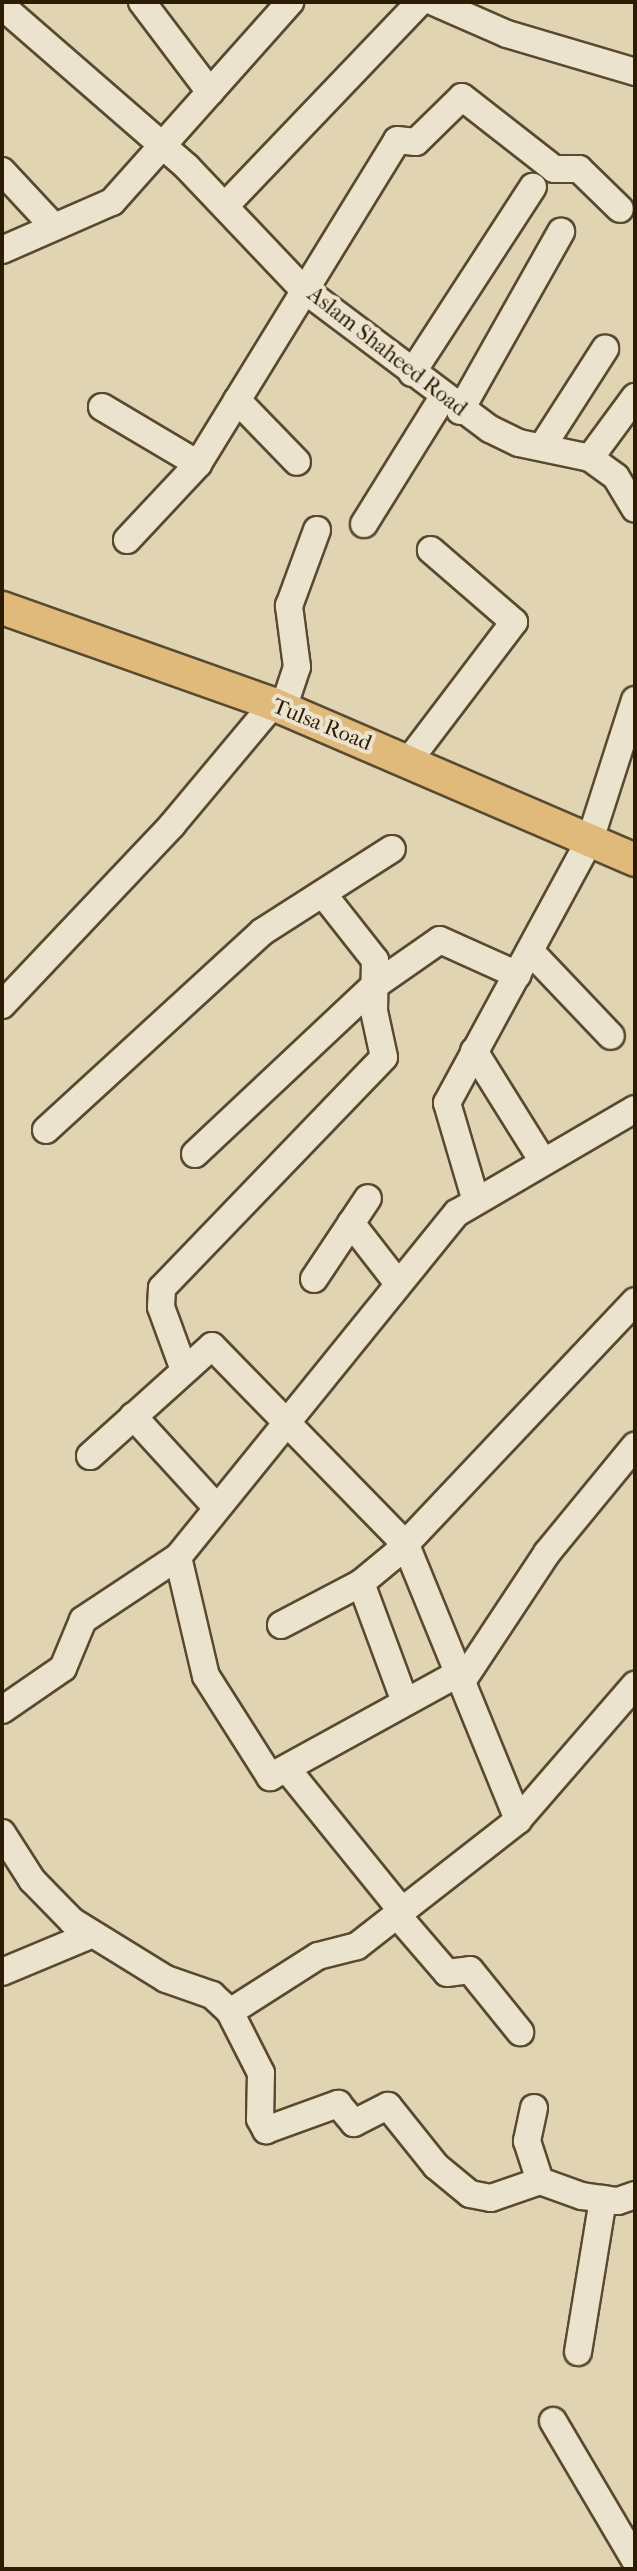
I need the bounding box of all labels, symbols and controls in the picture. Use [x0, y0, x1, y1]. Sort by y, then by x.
street label: Aslam Shaheed Road [302, 282, 472, 422]
street label: Tulsa Road [268, 693, 376, 757]

